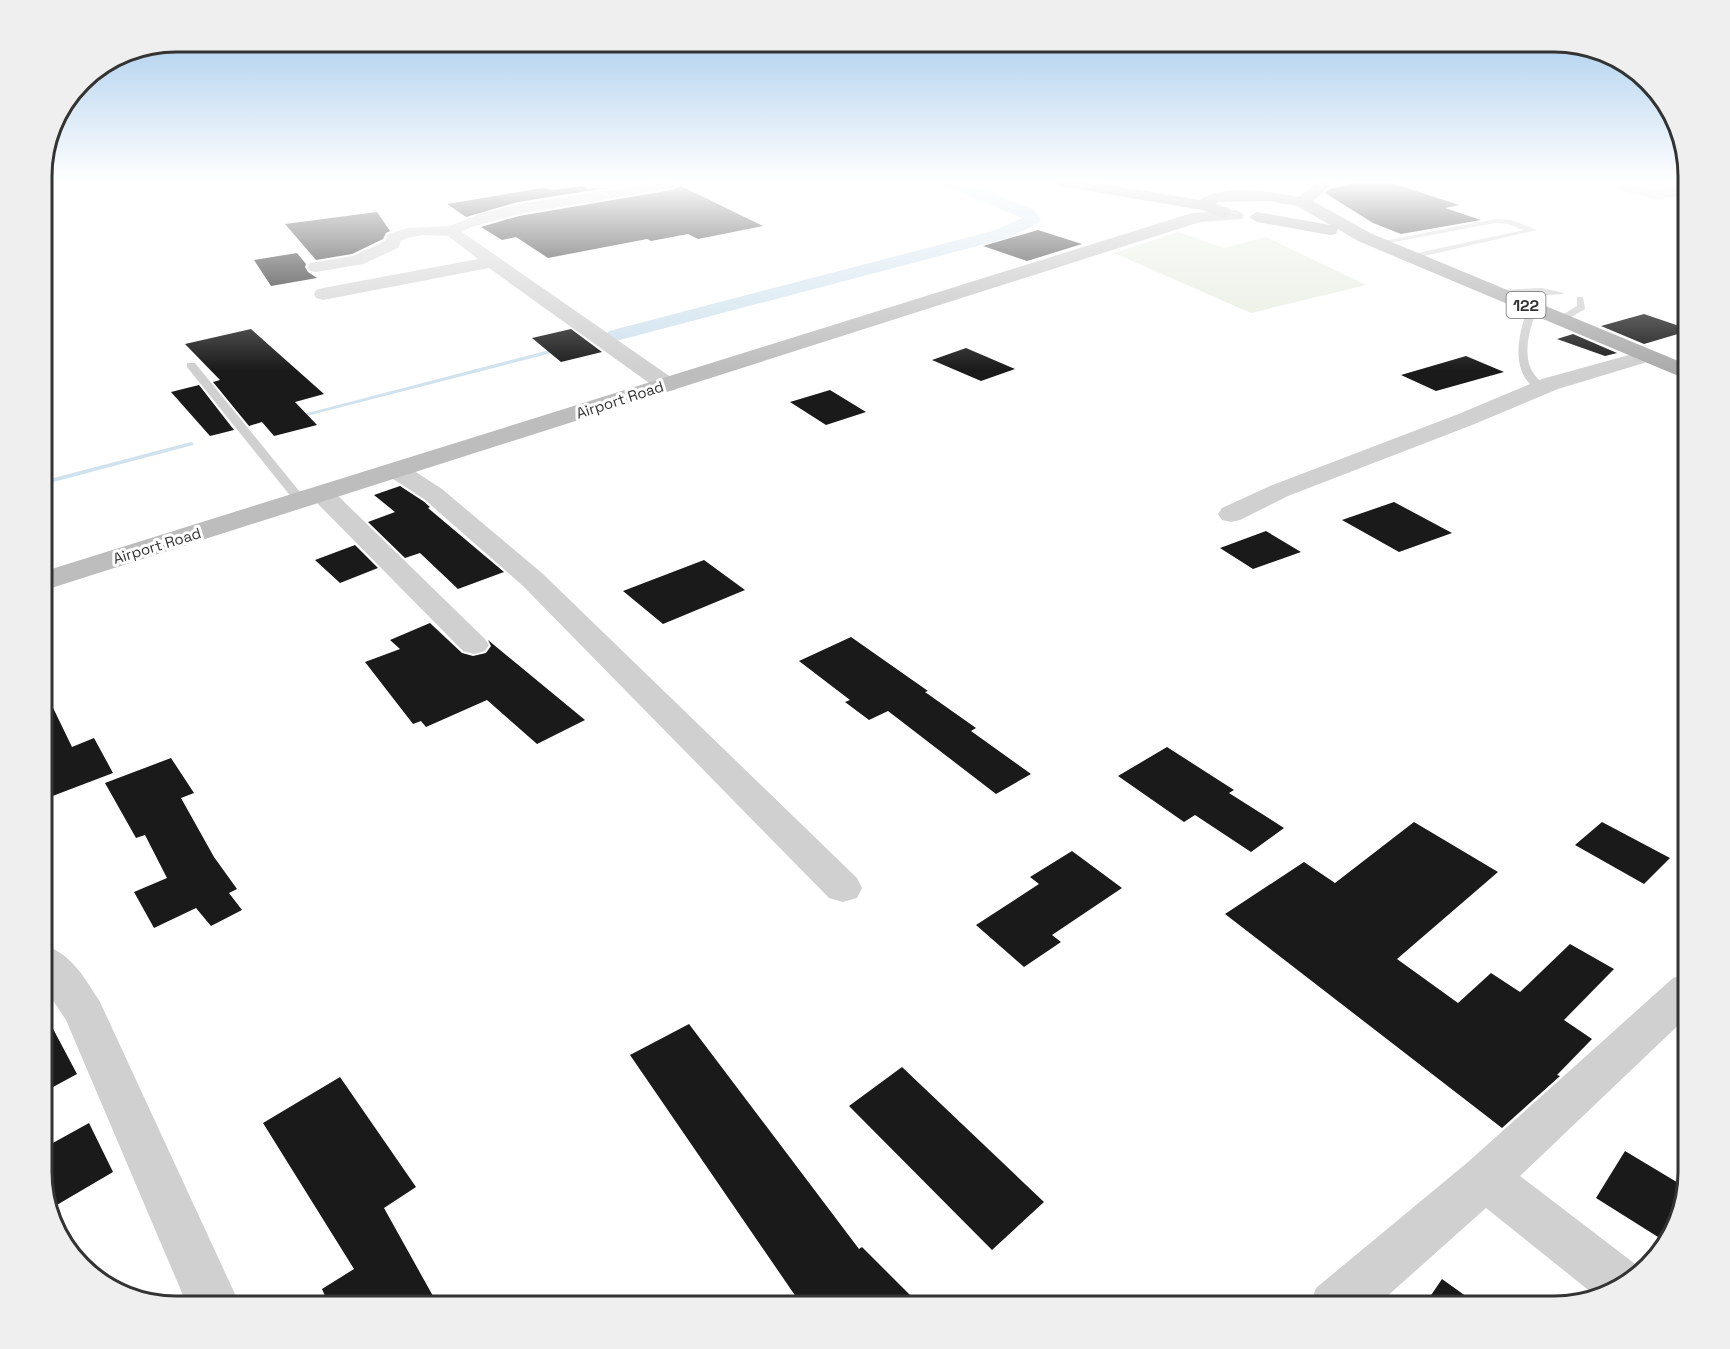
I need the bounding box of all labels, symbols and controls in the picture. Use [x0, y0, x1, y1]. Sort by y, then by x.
road number: 122 [1506, 292, 1546, 318]
street label: Airport Road [574, 376, 666, 423]
street label: Airport Road [111, 523, 203, 568]

